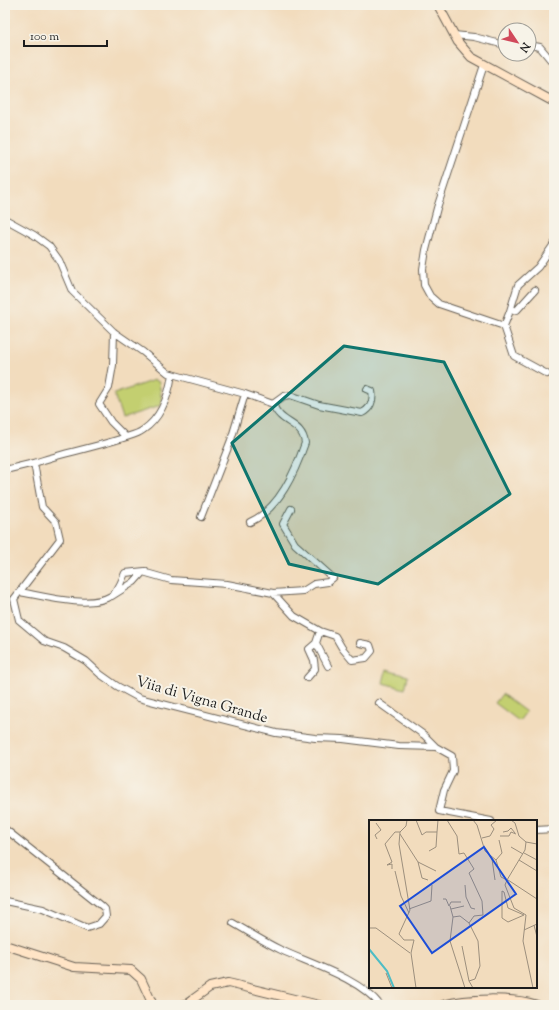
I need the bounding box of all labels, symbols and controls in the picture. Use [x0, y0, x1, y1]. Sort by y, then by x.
scale bar [24, 22, 107, 48]
north arrow [497, 22, 537, 62]
text: 100 m [30, 28, 59, 46]
text: N [515, 38, 534, 56]
street label: Viia di Vigna Grande [133, 672, 270, 729]
inset map [369, 820, 537, 988]

